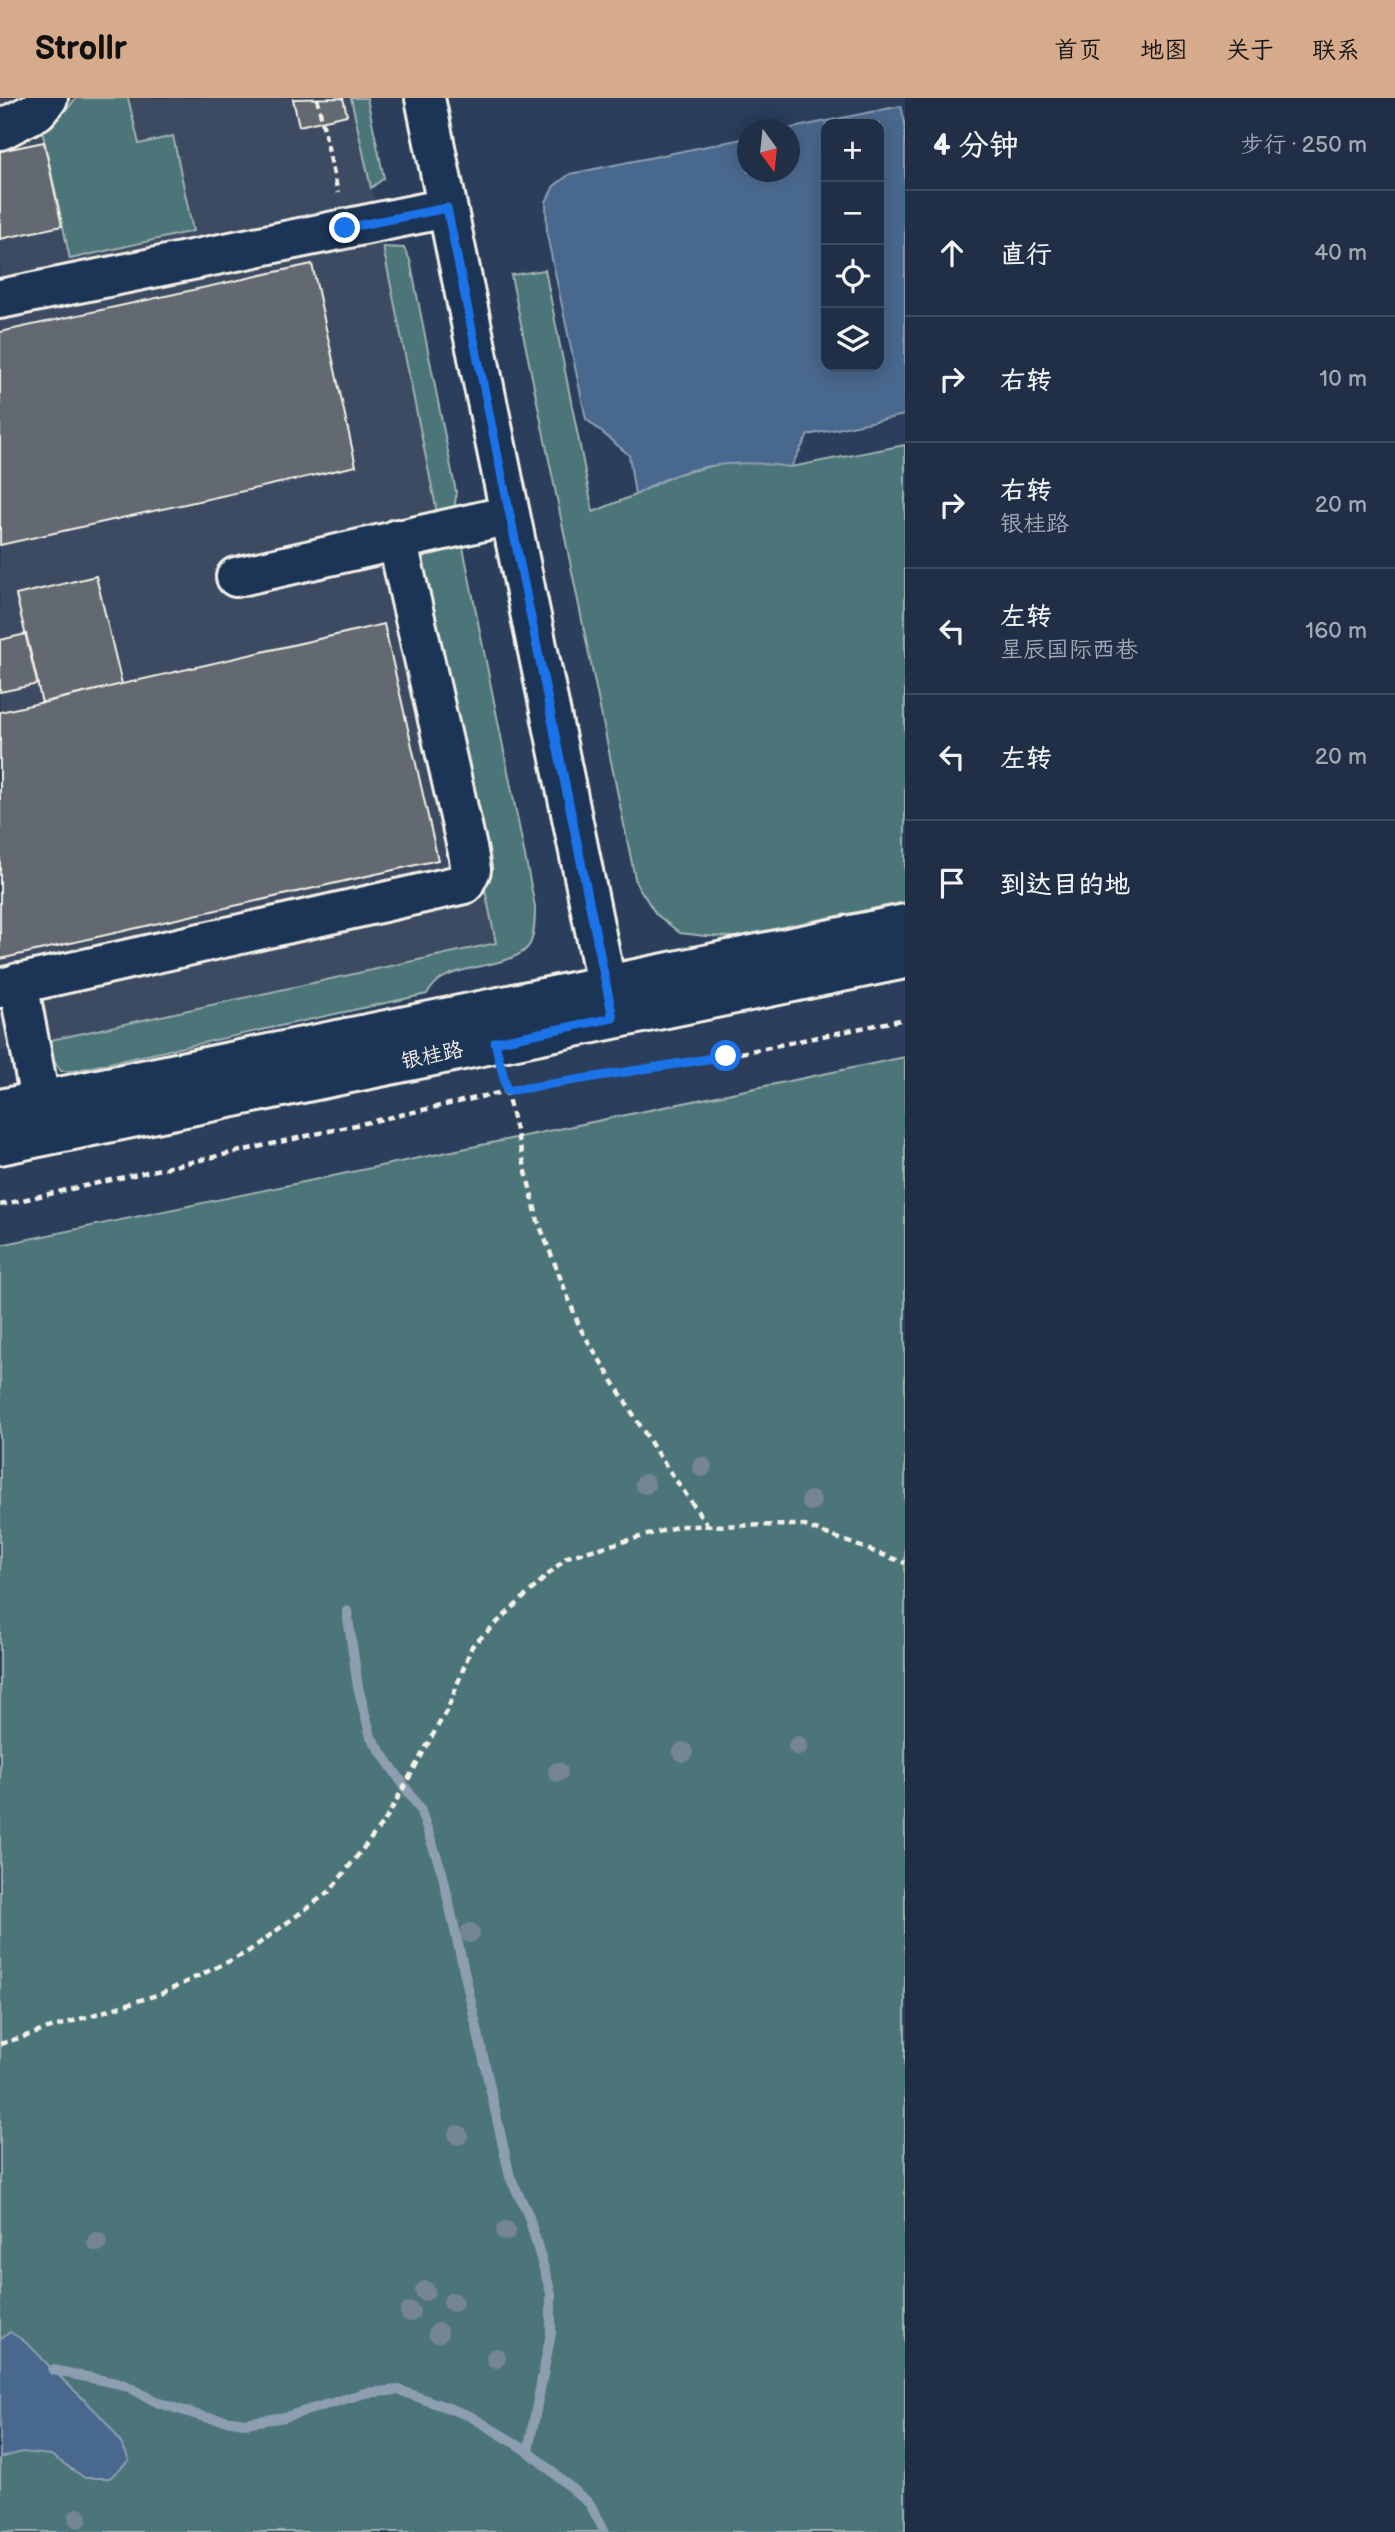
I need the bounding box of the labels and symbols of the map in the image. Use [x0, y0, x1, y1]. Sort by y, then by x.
north arrow [737, 119, 800, 182]
route end [329, 212, 360, 243]
street label: 银桂路 [399, 1037, 466, 1074]
route start [710, 1040, 741, 1071]

